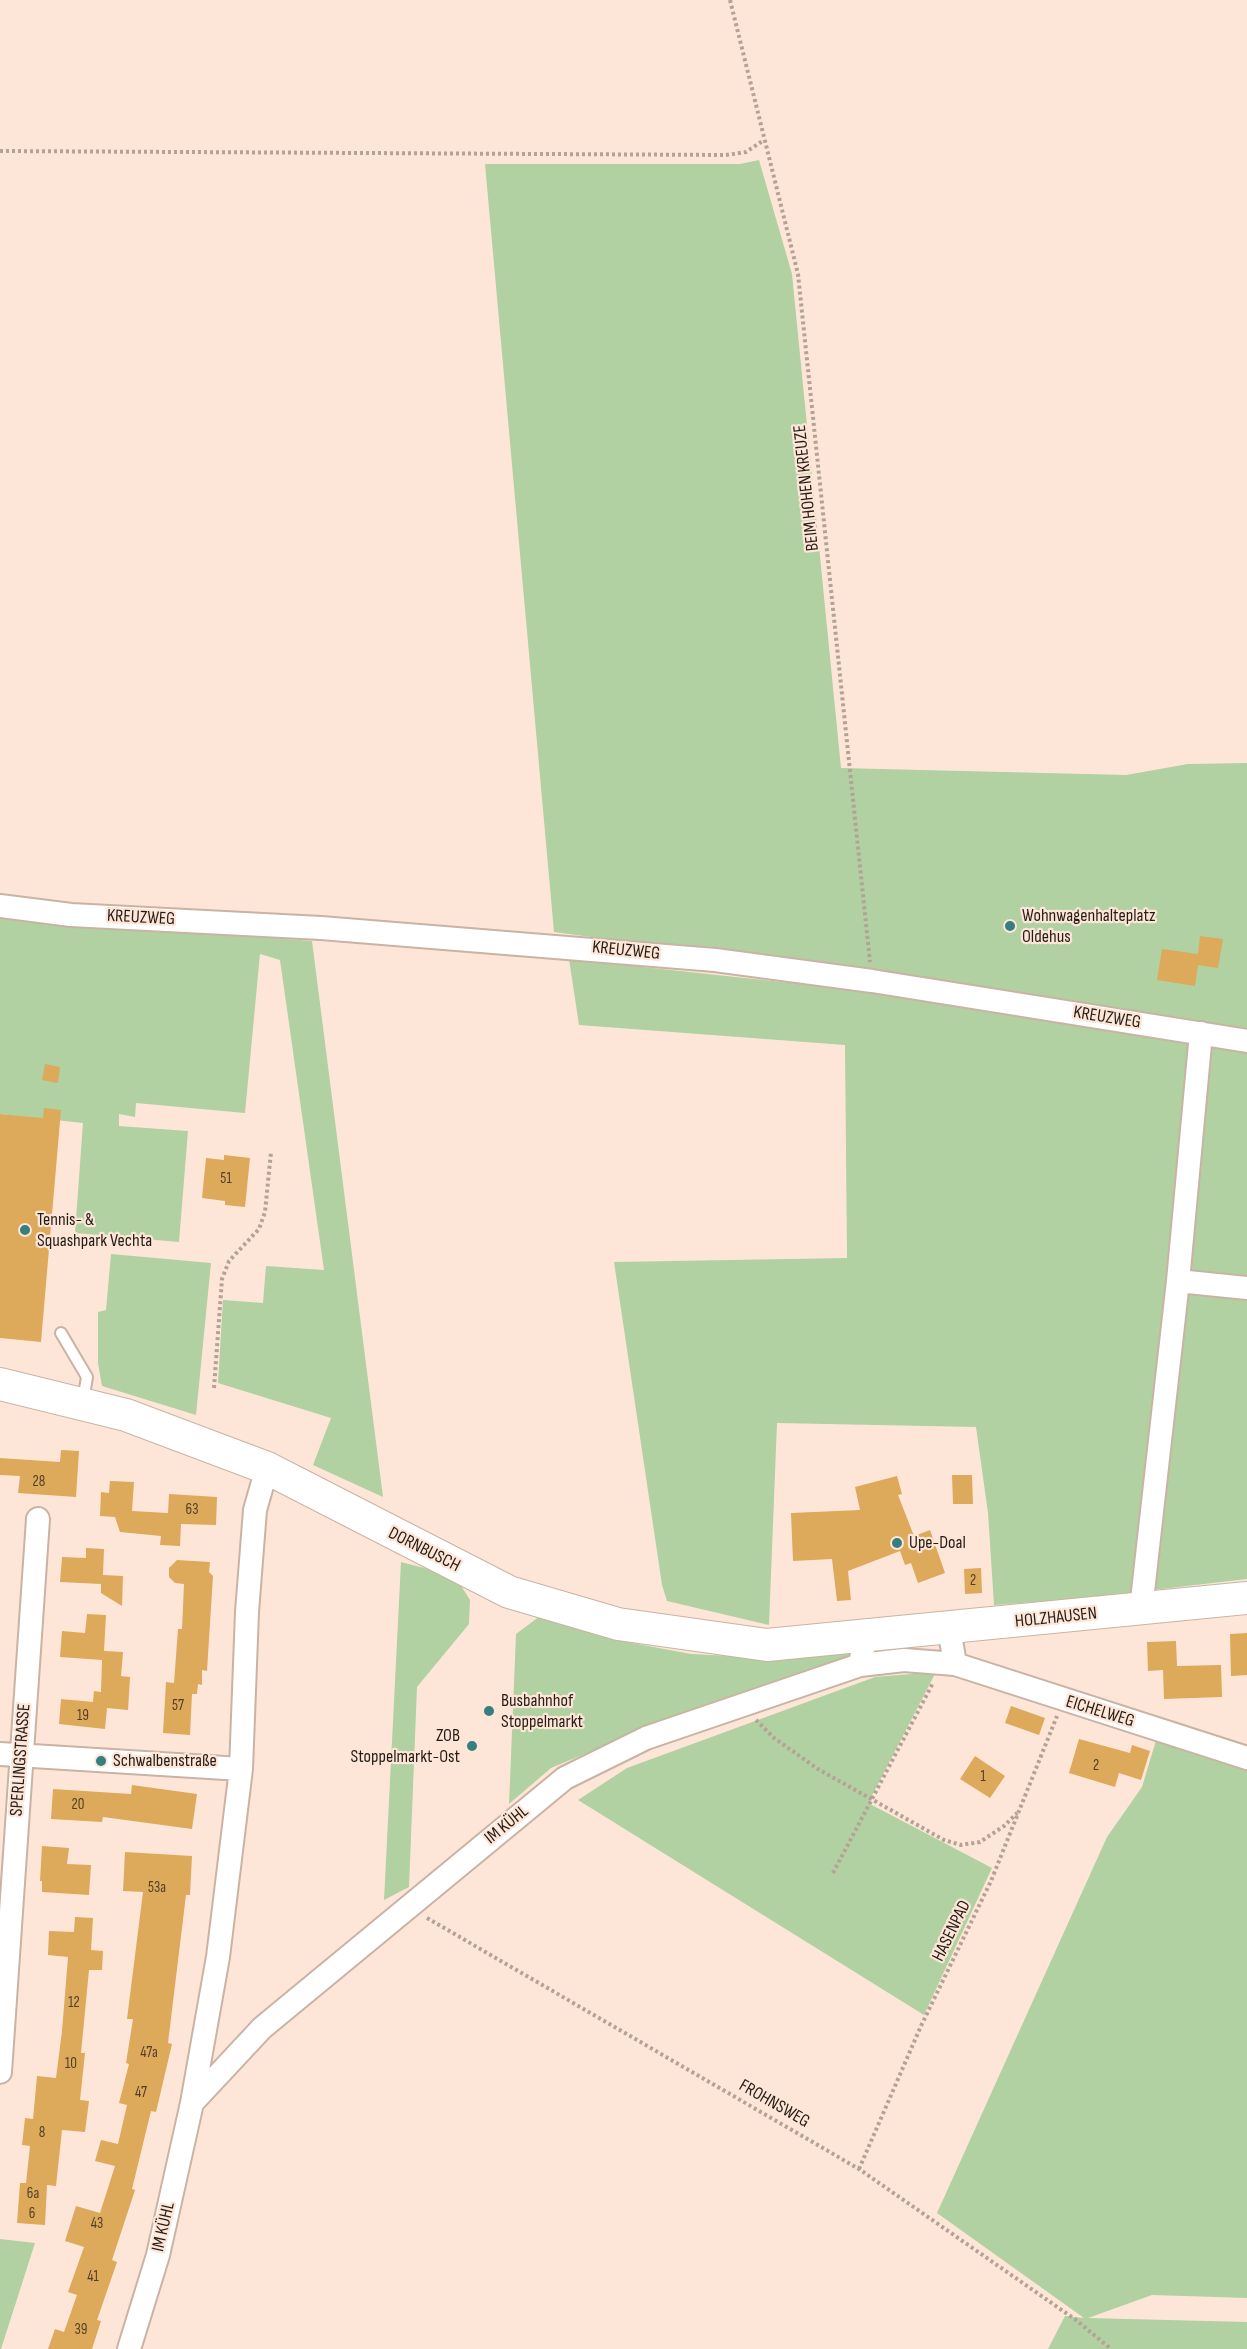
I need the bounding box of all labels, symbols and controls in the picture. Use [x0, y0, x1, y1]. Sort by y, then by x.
street label: BEIM HOHEN KREUZE [790, 424, 824, 552]
street label: KREUZWEG [106, 905, 176, 931]
place label: Wohnwagenhalteplatz Oldehus [1022, 905, 1156, 948]
marker: Wohnwagenhalteplatz Oldehus [1003, 919, 1017, 933]
street label: KREUZWEG [591, 937, 661, 965]
street label: KREUZWEG [1072, 1002, 1142, 1034]
house number: 51 [220, 1170, 232, 1188]
place label: Tennis- & Squashpark Vechta [37, 1209, 152, 1252]
marker: Tennis- & Squashpark Vechta [18, 1223, 32, 1237]
house number: 28 [33, 1473, 45, 1491]
house number: 63 [186, 1501, 198, 1519]
street label: DORNBUSCH [385, 1523, 463, 1577]
place label: Upe-Doal [909, 1532, 966, 1554]
marker: Upe-Doal [890, 1536, 904, 1550]
house number: 2 [970, 1572, 976, 1590]
street label: HOLZHAUSEN [1014, 1603, 1098, 1633]
place label: Busbahnhof Stoppelmarkt [501, 1690, 583, 1732]
street label: EICHELWEG [1063, 1691, 1137, 1733]
house number: 57 [172, 1697, 184, 1715]
street label: SPERLINGSTRASSE [6, 1703, 36, 1817]
marker: Busbahnhof Stoppelmarkt [482, 1704, 496, 1718]
house number: 19 [77, 1707, 89, 1725]
place label: ZOB Stoppelmarkt-Ost [351, 1725, 460, 1768]
marker: ZOB Stoppelmarkt-Ost [465, 1739, 479, 1753]
place label: Schwalbenstraße [113, 1750, 217, 1772]
marker: Schwalbenstraße [94, 1754, 108, 1768]
house number: 2 [1093, 1757, 1099, 1775]
house number: 1 [980, 1768, 986, 1786]
house number: 20 [72, 1796, 84, 1814]
street label: IM KÜHL [481, 1801, 533, 1849]
house number: 53a [148, 1879, 166, 1897]
street label: HASENPAD [928, 1897, 976, 1965]
house number: 12 [68, 1994, 80, 2012]
house number: 47a [140, 2044, 158, 2062]
house number: 10 [65, 2055, 77, 2073]
street label: FROHNSWEG [735, 2075, 813, 2133]
house number: 47 [135, 2084, 147, 2102]
house number: 8 [39, 2124, 45, 2142]
house number: 6a [27, 2185, 39, 2203]
street label: IM KÜHL [148, 2200, 180, 2254]
house number: 6 [29, 2205, 35, 2223]
house number: 43 [91, 2215, 103, 2233]
house number: 41 [87, 2268, 99, 2286]
house number: 39 [75, 2321, 87, 2339]

